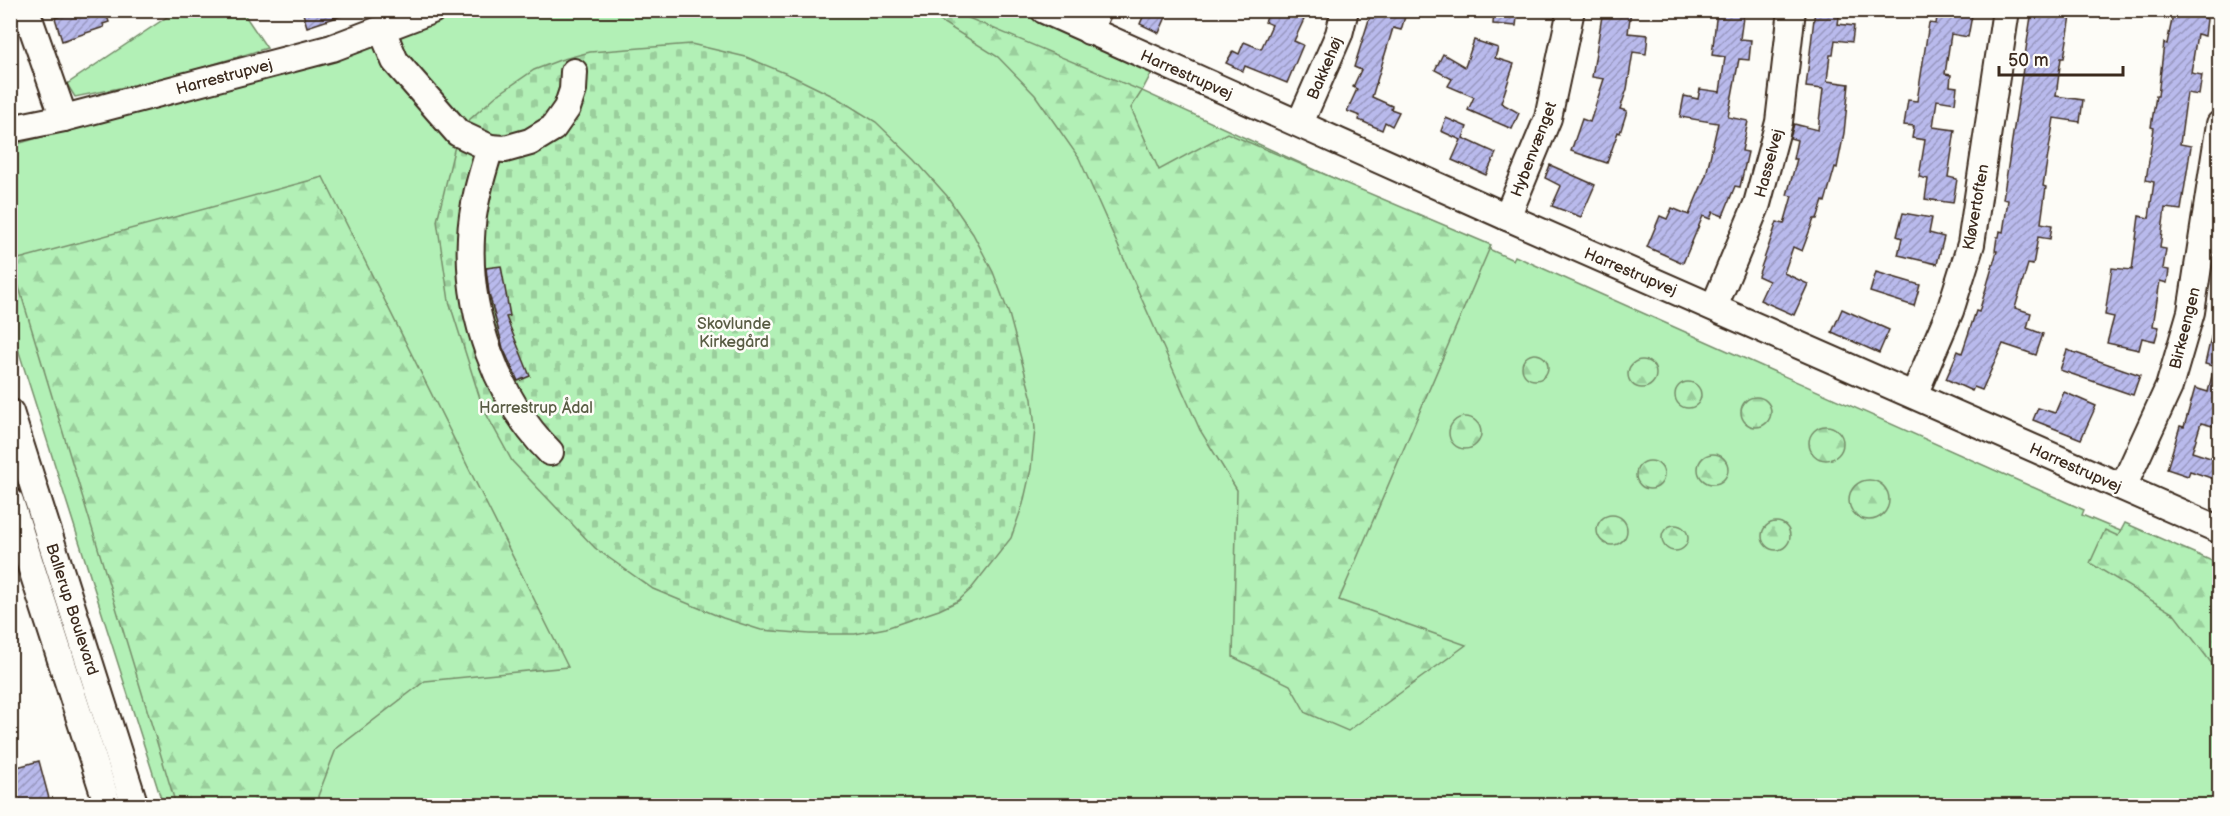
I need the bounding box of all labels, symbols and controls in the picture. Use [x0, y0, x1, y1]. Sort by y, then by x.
street label: Bakkehøj [1304, 34, 1347, 103]
scale bar [1999, 39, 2124, 77]
street label: Harrestrupvej [1137, 47, 1235, 104]
text: 50 m [2008, 50, 2049, 71]
street label: Harrestrupvej [174, 55, 275, 99]
street label: Hybenvænget [1508, 99, 1561, 200]
street label: Hasselvej [1751, 127, 1788, 200]
street label: Kløvertoften [1960, 163, 1993, 252]
street label: Harrestrupvej [1581, 244, 1680, 300]
street label: Birkeengen [2166, 285, 2205, 371]
park label: Skovlunde Kirkegård [697, 315, 772, 352]
park label: Harrestrup Ådal [479, 397, 593, 418]
street label: Harrestrupvej [2026, 440, 2124, 497]
street label: Ballerup Boulevard [41, 541, 102, 678]

